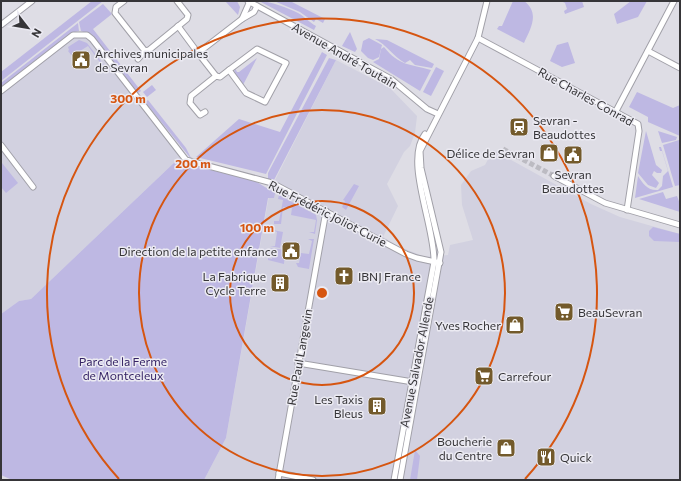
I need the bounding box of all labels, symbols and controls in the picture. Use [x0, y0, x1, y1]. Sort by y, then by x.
north arrow [8, 8, 48, 48]
street label: Avenue André Toutain [290, 19, 400, 91]
text: N [29, 27, 45, 40]
place label: Archives municipales de Sevran [95, 46, 208, 74]
public building icon: Archives municipales de Sevran [70, 49, 92, 71]
street label: Rue Charles Conrad [536, 64, 636, 128]
text: 300 m [110, 91, 146, 105]
place label: Sevran - Beaudottes [533, 113, 596, 141]
station icon: Sevran - Beaudottes [508, 116, 530, 138]
shop icon: Délice de Sevran [538, 142, 560, 164]
public building icon: Sevran Beaudottes [562, 144, 584, 166]
place label: Délice de Sevran [446, 146, 535, 160]
text: 200 m [175, 156, 211, 170]
place label: Sevran Beaudottes [542, 167, 604, 195]
street label: Rue Frédéric Joliot Curie [266, 177, 389, 250]
text: 100 m [240, 220, 274, 234]
public building icon: Direction de la petite enfance [280, 240, 302, 262]
place label: Direction de la petite enfance [119, 244, 277, 258]
church icon: IBNJ France [333, 265, 355, 287]
place label: La Fabrique Cycle Terre [203, 269, 266, 297]
place label: IBNJ France [358, 269, 421, 284]
building icon: La Fabrique Cycle Terre [269, 272, 291, 294]
centre of rings [315, 286, 329, 300]
street label: Avenue Salvador Allende [396, 295, 436, 429]
supermarket icon: BeauSevran [553, 301, 575, 323]
place label: BeauSevran [578, 305, 642, 319]
street label: Rue Paul Langevin [284, 308, 314, 406]
shop icon: Yves Rocher [504, 314, 526, 336]
place label: Yves Rocher [435, 318, 501, 332]
park label: Parc de la Ferme de Montceleux [79, 354, 167, 382]
supermarket icon: Carrefour [473, 365, 495, 387]
place label: Carrefour [498, 369, 551, 383]
place label: Les Taxis Bleus [314, 392, 363, 420]
building icon: Les Taxis Bleus [366, 395, 388, 417]
place label: Boucherie du Centre [437, 434, 492, 462]
shop icon: Boucherie du Centre [495, 437, 517, 459]
restaurant icon: Quick [535, 446, 557, 468]
place label: Quick [560, 450, 593, 464]

